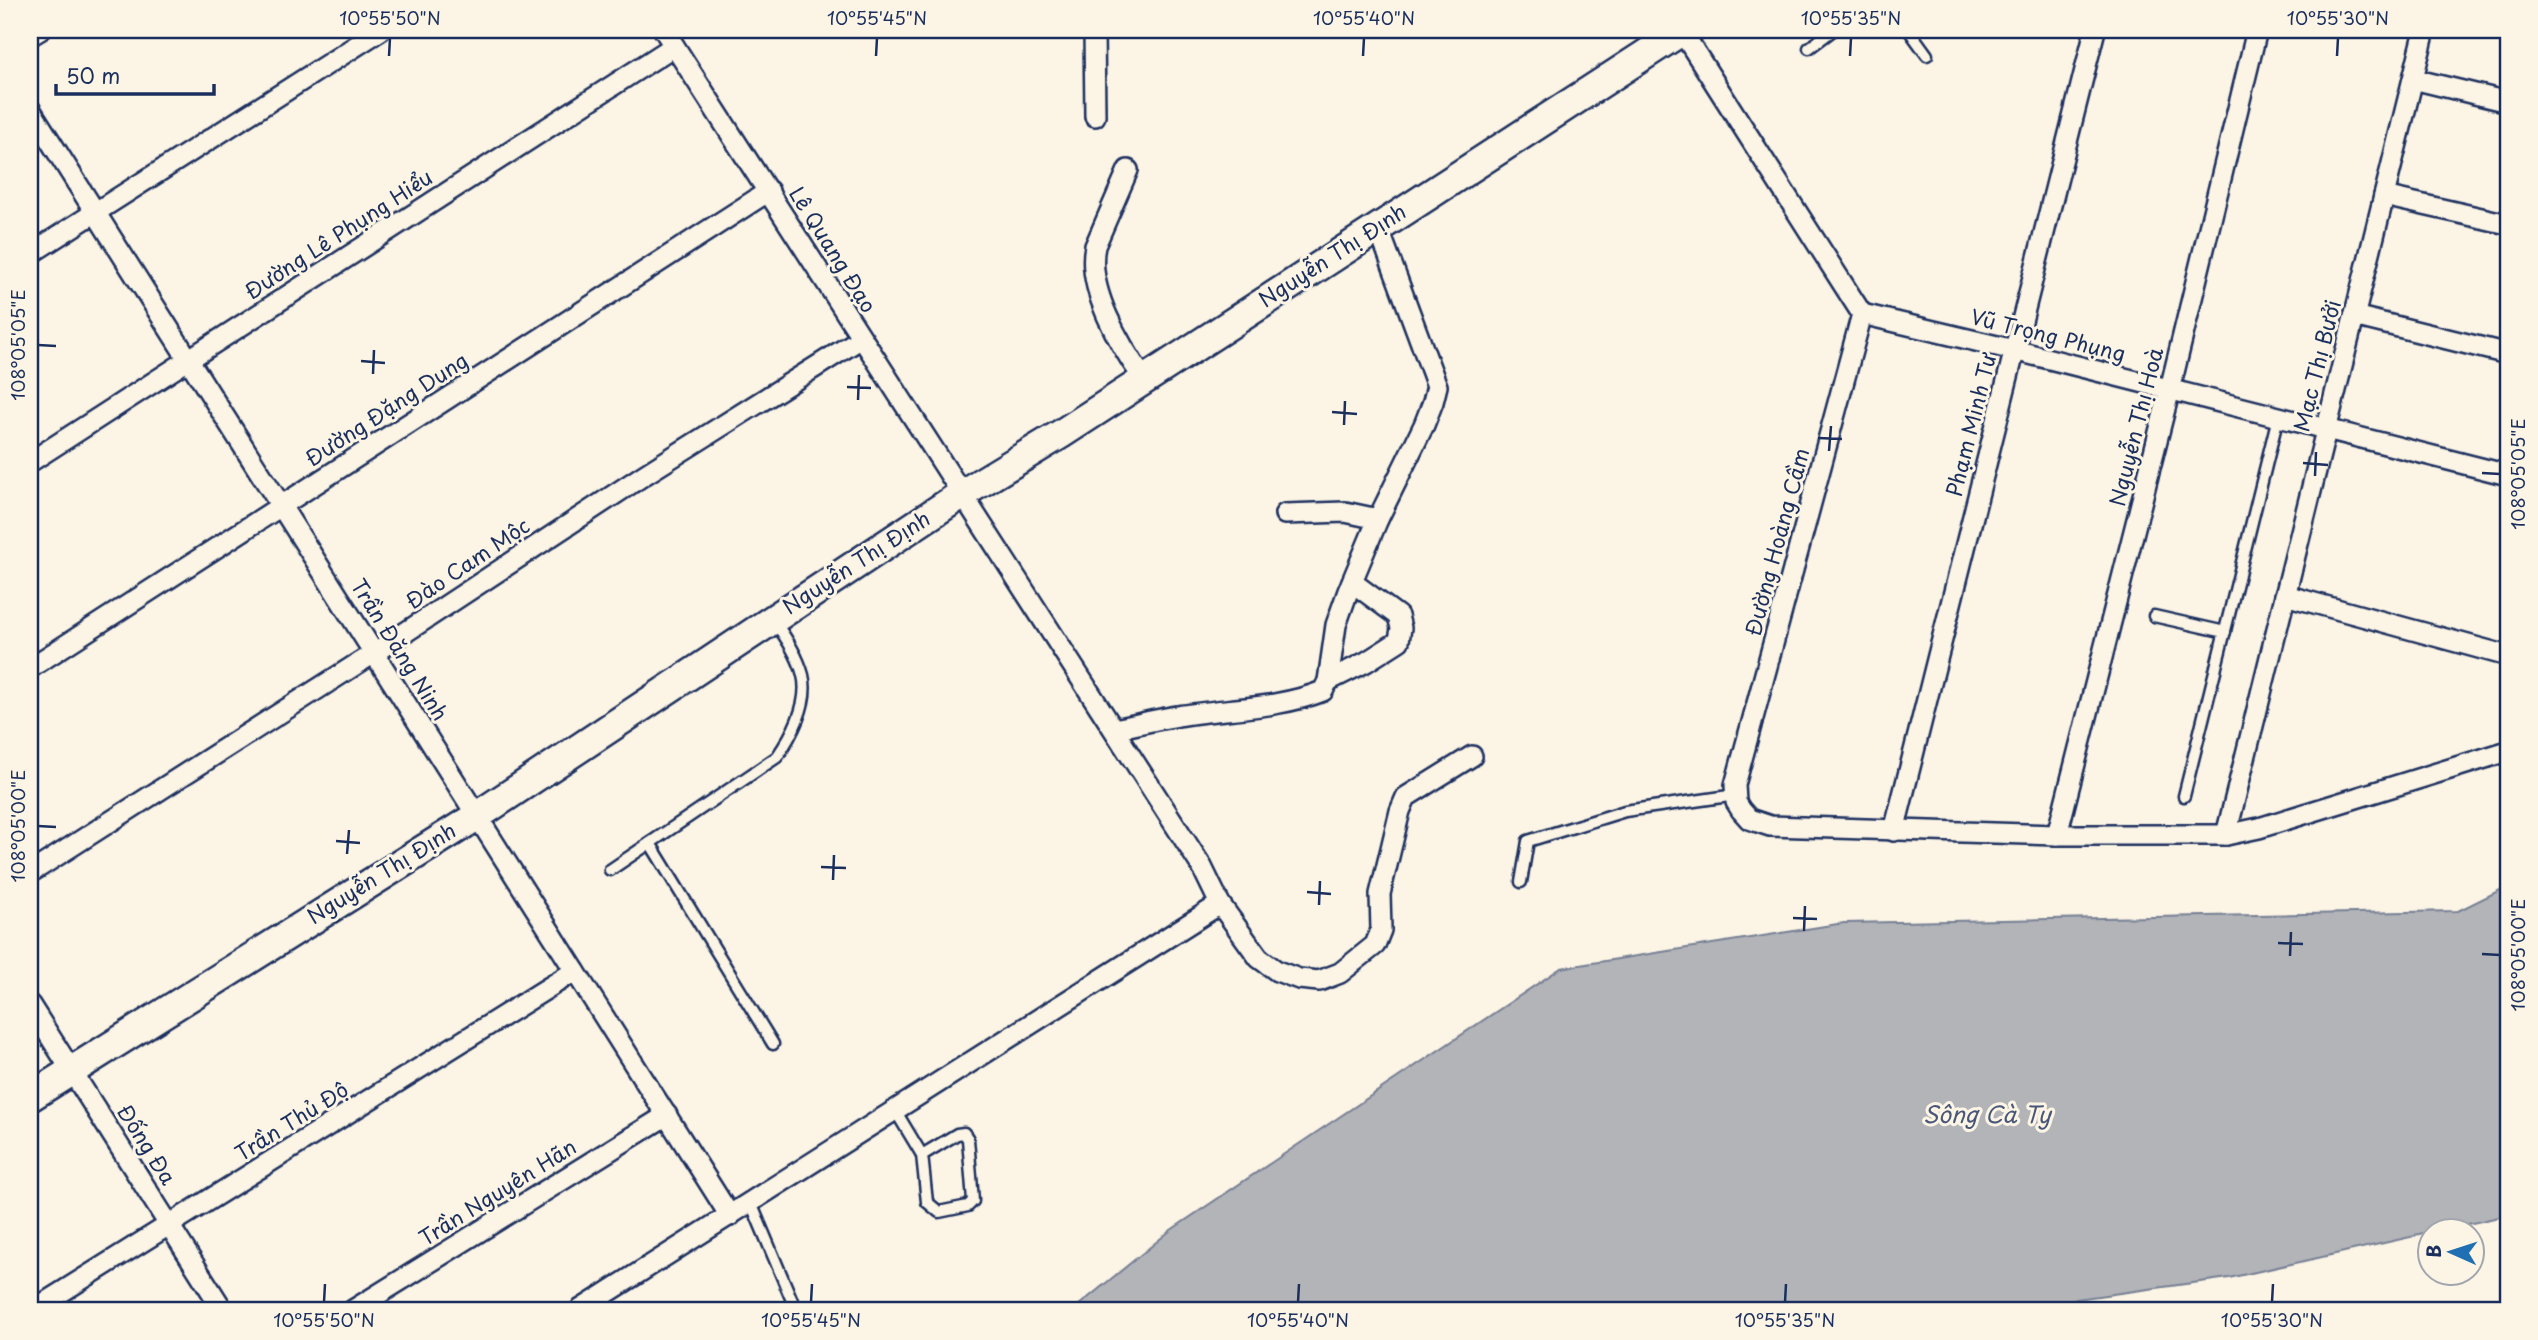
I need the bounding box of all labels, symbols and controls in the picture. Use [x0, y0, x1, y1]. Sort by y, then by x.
text: 10°55'50"N [339, 4, 441, 31]
text: 10°55'45"N [827, 4, 927, 31]
text: 10°55'40"N [1313, 4, 1415, 31]
text: 10°55'35"N [1801, 4, 1901, 31]
text: 10°55'30"N [2287, 4, 2389, 31]
scale bar [56, 52, 214, 96]
text: 50 m [66, 59, 120, 91]
street label: Đường Lê Phụng Hiểu [238, 160, 438, 306]
street label: Lê Quang Đạo [782, 180, 885, 318]
street label: Nguyễn Thị Định [1252, 195, 1412, 314]
text: 108°05'05"E [4, 289, 31, 401]
street label: Mạc Thị Bưởi [2284, 296, 2348, 435]
street label: Vũ Trọng Phụng [1968, 299, 2129, 369]
street label: Nguyễn Thị Hoà [2100, 343, 2170, 509]
street label: Đường Đặng Dung [298, 344, 474, 473]
street label: Phạm Minh Tư [1937, 349, 2004, 499]
text: 108°05'05"E [2504, 418, 2531, 530]
street label: Đường Hoàng Cầm [1736, 444, 1817, 639]
street label: Nguyễn Thị Định [776, 502, 936, 621]
street label: Đào Cam Mộc [398, 509, 535, 616]
street label: Trần Đăng Ninh [344, 572, 457, 726]
text: 108°05'00"E [4, 769, 31, 883]
street label: Nguyễn Thị Định [300, 814, 462, 931]
text: 108°05'00"E [2504, 898, 2531, 1012]
street label: Trần Thủ Độ [228, 1073, 354, 1168]
water label: Sông Cà Ty [1923, 1096, 2053, 1131]
street label: Đống Đa [110, 1097, 185, 1190]
street label: Trần Nguyên Hãn [412, 1130, 582, 1253]
north arrow [2416, 1218, 2486, 1288]
text: B [2419, 1244, 2447, 1258]
text: 10°55'50"N [273, 1306, 375, 1333]
text: 10°55'45"N [761, 1306, 861, 1333]
text: 10°55'40"N [1247, 1306, 1349, 1333]
text: 10°55'35"N [1735, 1306, 1835, 1333]
text: 10°55'30"N [2221, 1306, 2323, 1333]

